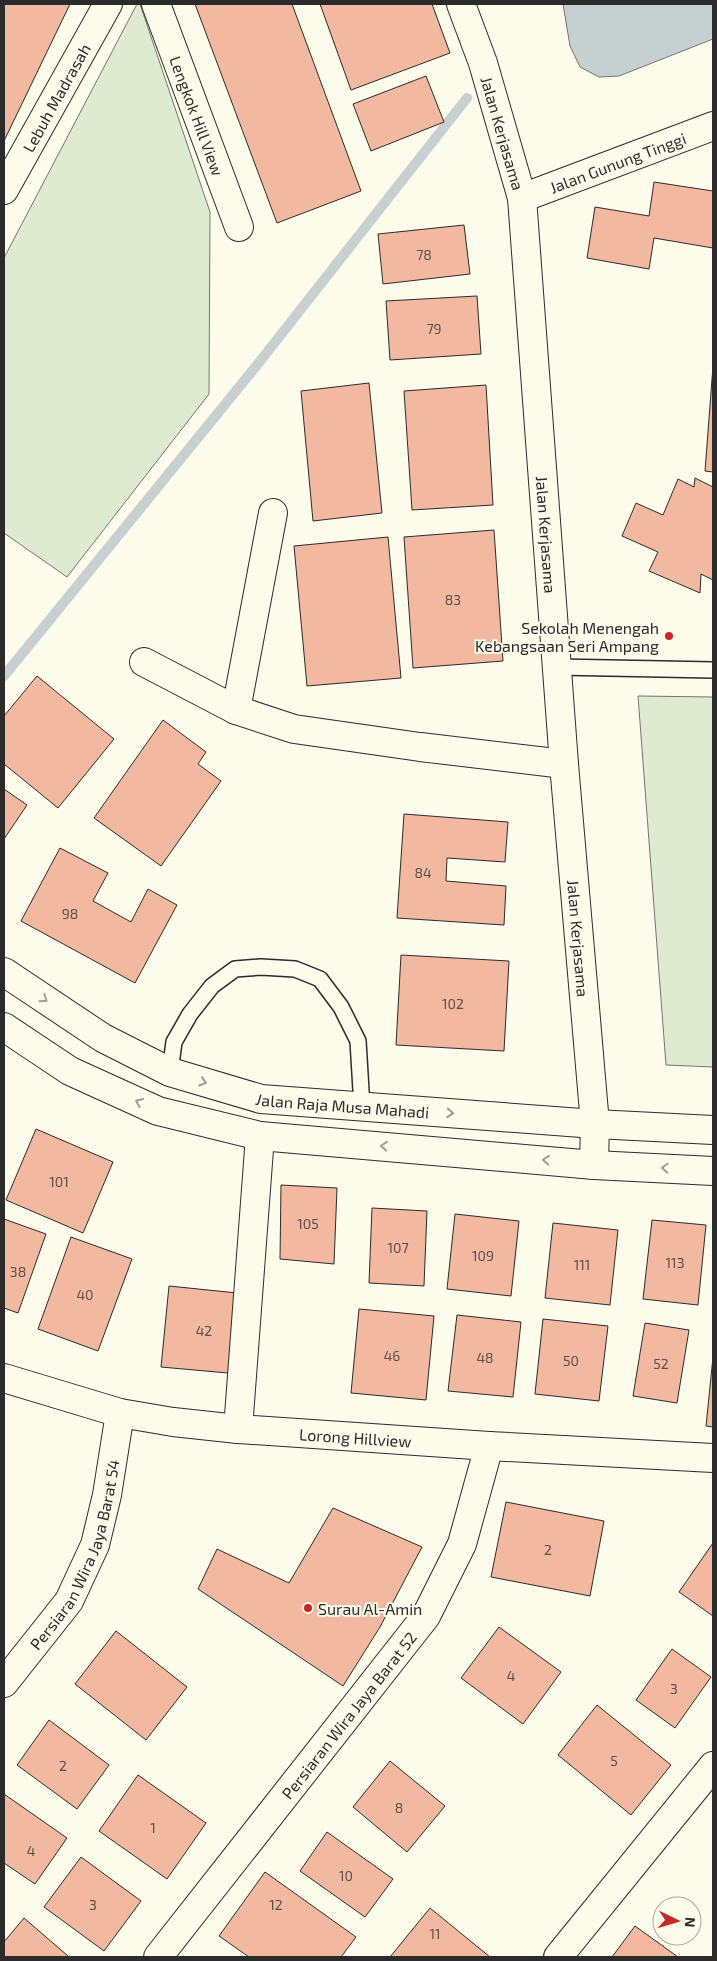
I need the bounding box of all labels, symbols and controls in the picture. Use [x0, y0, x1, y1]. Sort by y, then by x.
street label: Lebuh Madrasah [18, 40, 94, 155]
street label: Lengkok Hill View [167, 53, 228, 178]
street label: Jalan Kerjasama [478, 74, 529, 192]
street label: Jalan Gunung Tinggi [547, 128, 688, 196]
house number: 78 [416, 246, 432, 263]
house number: 79 [426, 320, 442, 337]
street label: Jalan Kerjasama [533, 475, 561, 594]
house number: 83 [445, 591, 461, 608]
place label: Sekolah Menengah Kebangsaan Seri Ampang [475, 618, 659, 655]
marker: Sekolah Menengah Kebangsaan Seri Ampang [663, 630, 675, 642]
house number: 84 [414, 864, 432, 881]
street label: Jalan Kerjasama [565, 879, 594, 998]
house number: 98 [62, 905, 78, 922]
one-way arrow [39, 993, 48, 1003]
house number: 102 [442, 995, 464, 1012]
one-way arrow [199, 1076, 207, 1086]
street label: Jalan Raja Musa Mahadi [254, 1089, 430, 1121]
one-way arrow [135, 1098, 144, 1109]
one-way arrow [446, 1108, 454, 1119]
one-way arrow [380, 1141, 388, 1152]
one-way arrow [542, 1155, 550, 1166]
one-way arrow [660, 1163, 668, 1174]
house number: 101 [49, 1173, 69, 1190]
house number: 105 [297, 1215, 319, 1232]
house number: 107 [387, 1239, 409, 1256]
house number: 109 [472, 1247, 494, 1264]
house number: 113 [666, 1254, 684, 1271]
house number: 111 [574, 1256, 590, 1273]
house number: 38 [10, 1263, 26, 1280]
house number: 40 [76, 1286, 94, 1303]
house number: 42 [196, 1322, 212, 1339]
house number: 46 [384, 1347, 400, 1364]
house number: 48 [476, 1349, 494, 1366]
house number: 50 [563, 1352, 579, 1369]
house number: 52 [653, 1355, 669, 1372]
street label: Lorong Hillview [299, 1424, 412, 1450]
street label: Persiaran Wira Jaya Barat 54 [25, 1458, 122, 1653]
house number: 2 [544, 1541, 552, 1558]
place label: Surau Al-Amin [318, 1599, 422, 1618]
marker: Surau Al-Amin [302, 1602, 314, 1614]
street label: Persiaran Wira Jaya Barat 52 [277, 1628, 420, 1802]
house number: 4 [507, 1667, 515, 1684]
house number: 3 [670, 1680, 678, 1697]
house number: 5 [610, 1752, 618, 1769]
house number: 2 [59, 1757, 67, 1774]
house number: 8 [395, 1799, 403, 1816]
house number: 1 [150, 1819, 156, 1836]
house number: 4 [27, 1842, 35, 1859]
house number: 10 [339, 1867, 353, 1884]
house number: 3 [89, 1896, 97, 1913]
house number: 12 [269, 1896, 283, 1913]
north arrow [652, 1896, 702, 1946]
text: N [682, 1916, 699, 1928]
house number: 11 [429, 1925, 441, 1942]

